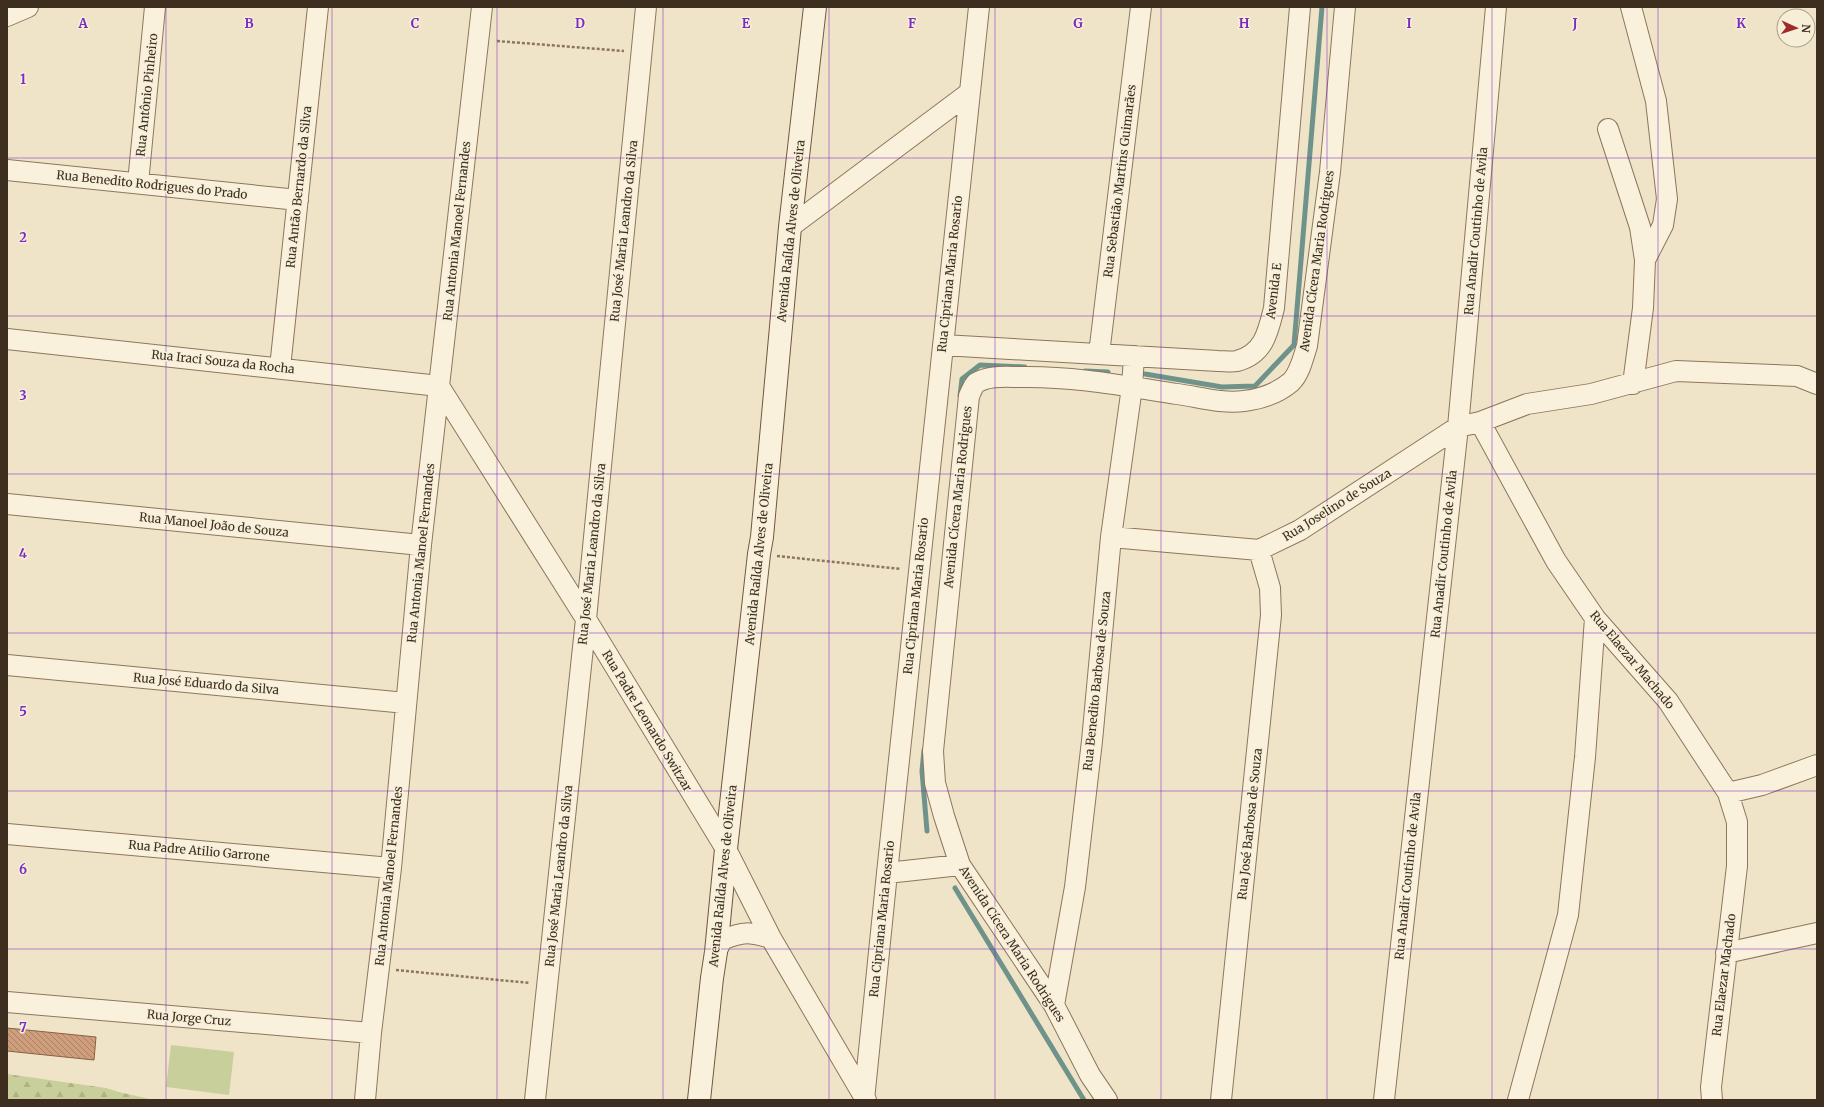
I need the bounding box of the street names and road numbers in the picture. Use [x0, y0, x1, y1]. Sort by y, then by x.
street label: Rua Antônio Pinheiro [133, 33, 160, 157]
street label: Rua Sebastião Martins Guimarães [1100, 83, 1139, 278]
street label: Rua Antão Bernardo da Silva [283, 105, 315, 269]
street label: Rua José Maria Leandro da Silva [607, 139, 641, 323]
street label: Avenida Raílda Alves de Oliveira [773, 139, 808, 324]
street label: Rua Antonia Manoel Fernandes [440, 140, 473, 322]
street label: Rua Anadir Coutinho de Avila [1461, 146, 1490, 316]
street label: Rua Benedito Rodrigues do Prado [56, 167, 248, 202]
street label: Avenida Cícera Maria Rodrigues [1296, 169, 1337, 354]
street label: Rua Cipriana Maria Rosario [934, 195, 965, 353]
street label: Avenida E [1262, 262, 1284, 321]
street label: Rua Iraci Souza da Rocha [151, 347, 296, 377]
street label: Avenida Cícera Maria Rodrigues [940, 405, 975, 590]
street label: Rua Antonia Manoel Fernandes [404, 462, 437, 644]
street label: Rua José Maria Leandro da Silva [575, 462, 609, 646]
street label: Avenida Raílda Alves de Oliveira [741, 462, 776, 647]
street label: Rua Joselino de Souza [1280, 465, 1394, 544]
street label: Rua Anadir Coutinho de Avila [1427, 469, 1460, 639]
street label: Rua Manoel João de Souza [138, 509, 290, 540]
street label: Rua Cipriana Maria Rosario [900, 517, 931, 675]
street label: Rua Benedito Barbosa de Souza [1080, 590, 1113, 772]
street label: Rua Elaezar Machado [1587, 607, 1678, 712]
street label: Rua Padre Leonardo Switzar [599, 647, 696, 795]
street label: Rua José Eduardo da Silva [132, 670, 280, 697]
street label: Rua José Barbosa de Souza [1234, 747, 1265, 901]
street label: Rua José Maria Leandro da Silva [542, 784, 576, 968]
street label: Avenida Raílda Alves de Oliveira [705, 784, 740, 969]
street label: Rua Antonia Manoel Fernandes [372, 785, 405, 967]
street label: Rua Anadir Coutinho de Avila [1391, 791, 1424, 961]
street label: Rua Padre Atilio Garrone [128, 837, 270, 864]
street label: Rua Cipriana Maria Rosario [866, 840, 897, 998]
street label: Avenida Cícera Maria Rodrigues [956, 862, 1069, 1025]
street label: Rua Elaezar Machado [1709, 913, 1738, 1037]
street label: Rua Jorge Cruz [146, 1006, 232, 1029]

